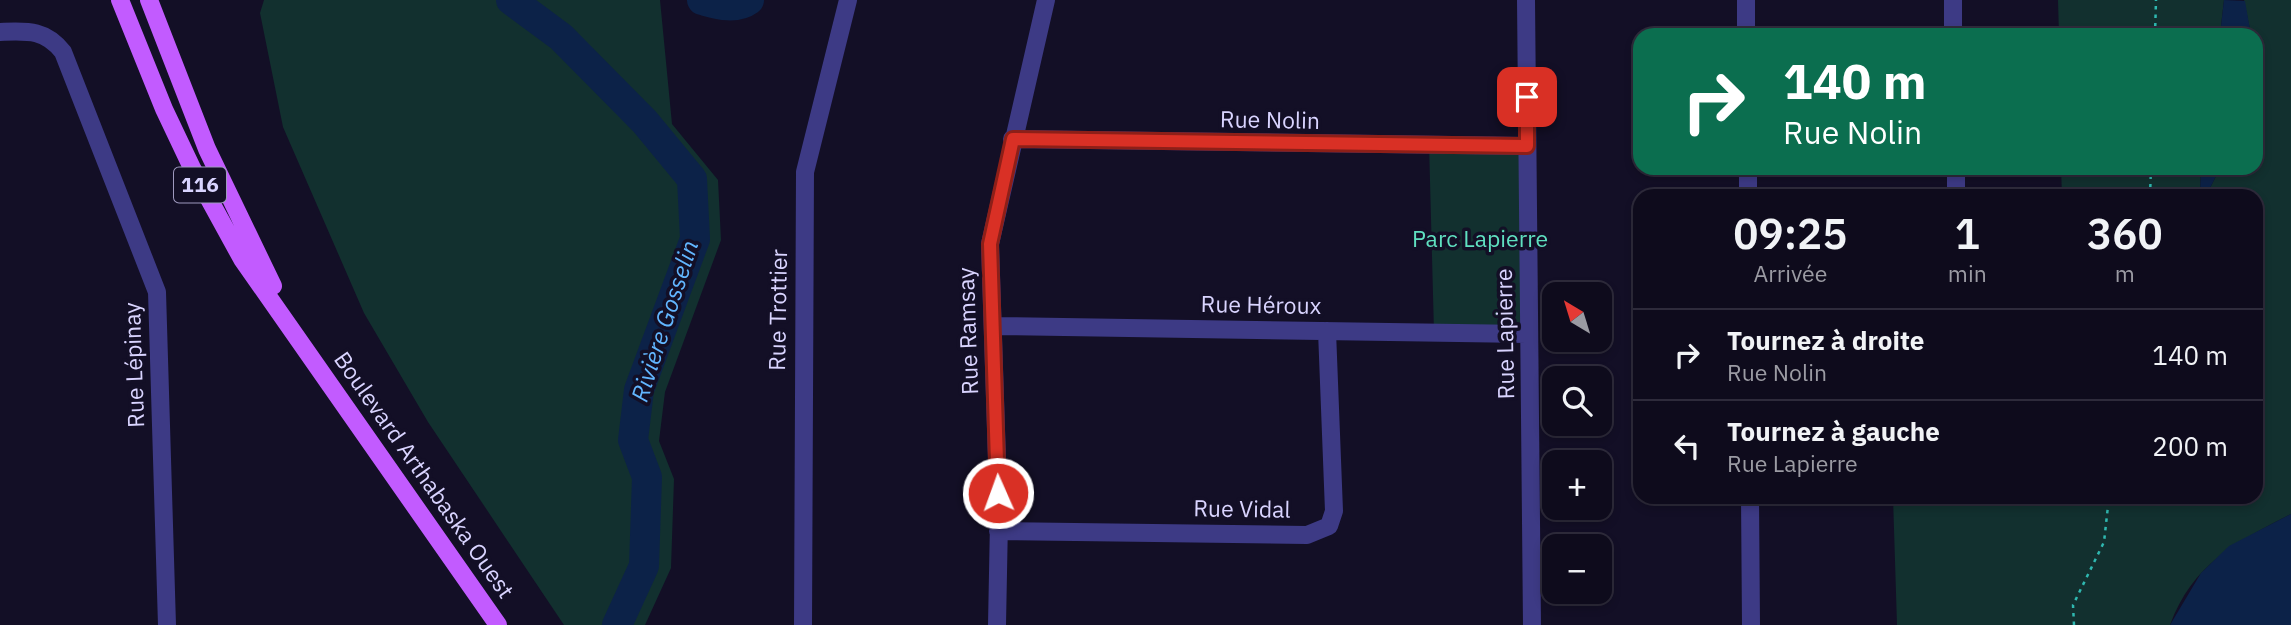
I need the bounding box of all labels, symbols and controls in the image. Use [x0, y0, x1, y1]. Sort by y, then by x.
text: 140 m [1783, 49, 1927, 112]
icon: right [1668, 56, 1759, 147]
pin [1497, 67, 1557, 127]
icon: arrive [1508, 78, 1546, 116]
street label: Rue Nolin [1220, 103, 1320, 135]
text: Rue Nolin [1783, 111, 1922, 153]
road number: 116 [174, 168, 226, 202]
text: 09:25 [1733, 206, 1848, 261]
text: 1 [1955, 206, 1980, 261]
text: 360 [2087, 206, 2163, 261]
park label: Parc Lapierre [1412, 223, 1548, 253]
water label: Rivière Gosselin [623, 236, 705, 406]
street label: Rue Trottier [761, 248, 793, 371]
text: Arrivée [1754, 258, 1827, 288]
text: min [1948, 258, 1987, 288]
text: m [2115, 258, 2135, 288]
street label: Rue Ramsay [950, 266, 984, 395]
street label: Rue Lapierre [1488, 268, 1520, 400]
north arrow [1542, 282, 1612, 352]
map controls [1542, 282, 1612, 604]
street label: Rue Héroux [1200, 288, 1322, 320]
street label: Rue Lépinay [116, 301, 150, 428]
text: Tournez à droite [1727, 323, 1924, 357]
icon: right [1668, 336, 1706, 374]
text: 140 m [2152, 338, 2228, 372]
street label: Boulevard Arthabaska Ouest [328, 345, 522, 604]
text: Rue Nolin [1727, 357, 1827, 387]
button: search [1542, 366, 1612, 436]
text: Tournez à gauche [1727, 414, 1940, 448]
icon: left [1668, 427, 1706, 465]
text: 200 m [2152, 429, 2228, 463]
text: Rue Lapierre [1727, 448, 1858, 478]
button: + [1542, 450, 1612, 520]
position arrow [961, 456, 1035, 530]
street label: Rue Vidal [1193, 492, 1291, 524]
button: − [1542, 534, 1612, 604]

